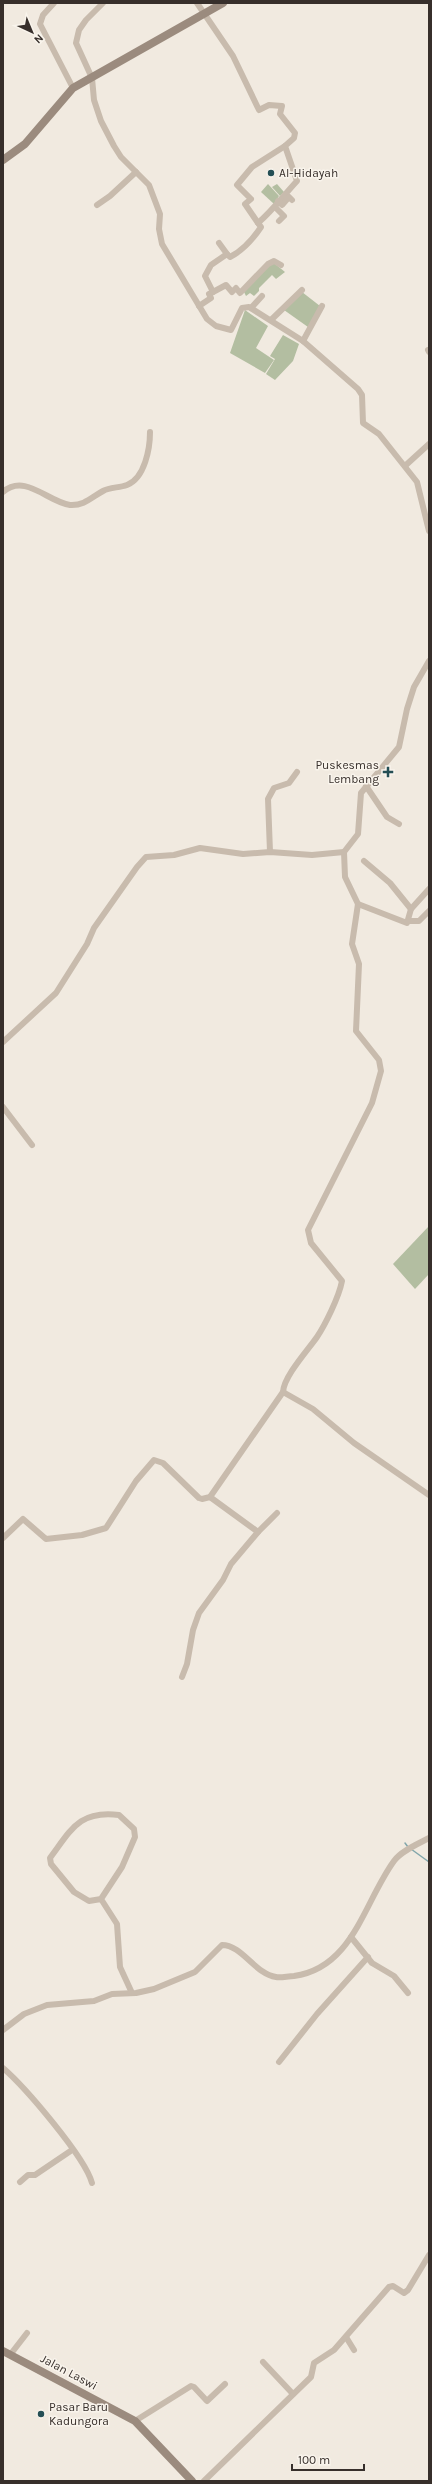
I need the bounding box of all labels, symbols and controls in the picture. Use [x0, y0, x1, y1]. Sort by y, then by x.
north arrow [12, 12, 52, 52]
text: N [31, 31, 46, 46]
place label: Al-Hidayah [279, 166, 338, 180]
marker: Al-Hidayah [266, 168, 276, 178]
place label: Puskesmas Lembang [315, 758, 379, 786]
marker: Puskesmas Lembang [382, 766, 394, 778]
street label: Jalan Laswi [38, 2351, 100, 2393]
place label: Pasar Baru Kadungora [49, 2400, 109, 2428]
marker: Pasar Baru Kadungora [36, 2409, 46, 2419]
scale bar [292, 2446, 364, 2472]
text: 100 m [298, 2453, 330, 2467]

